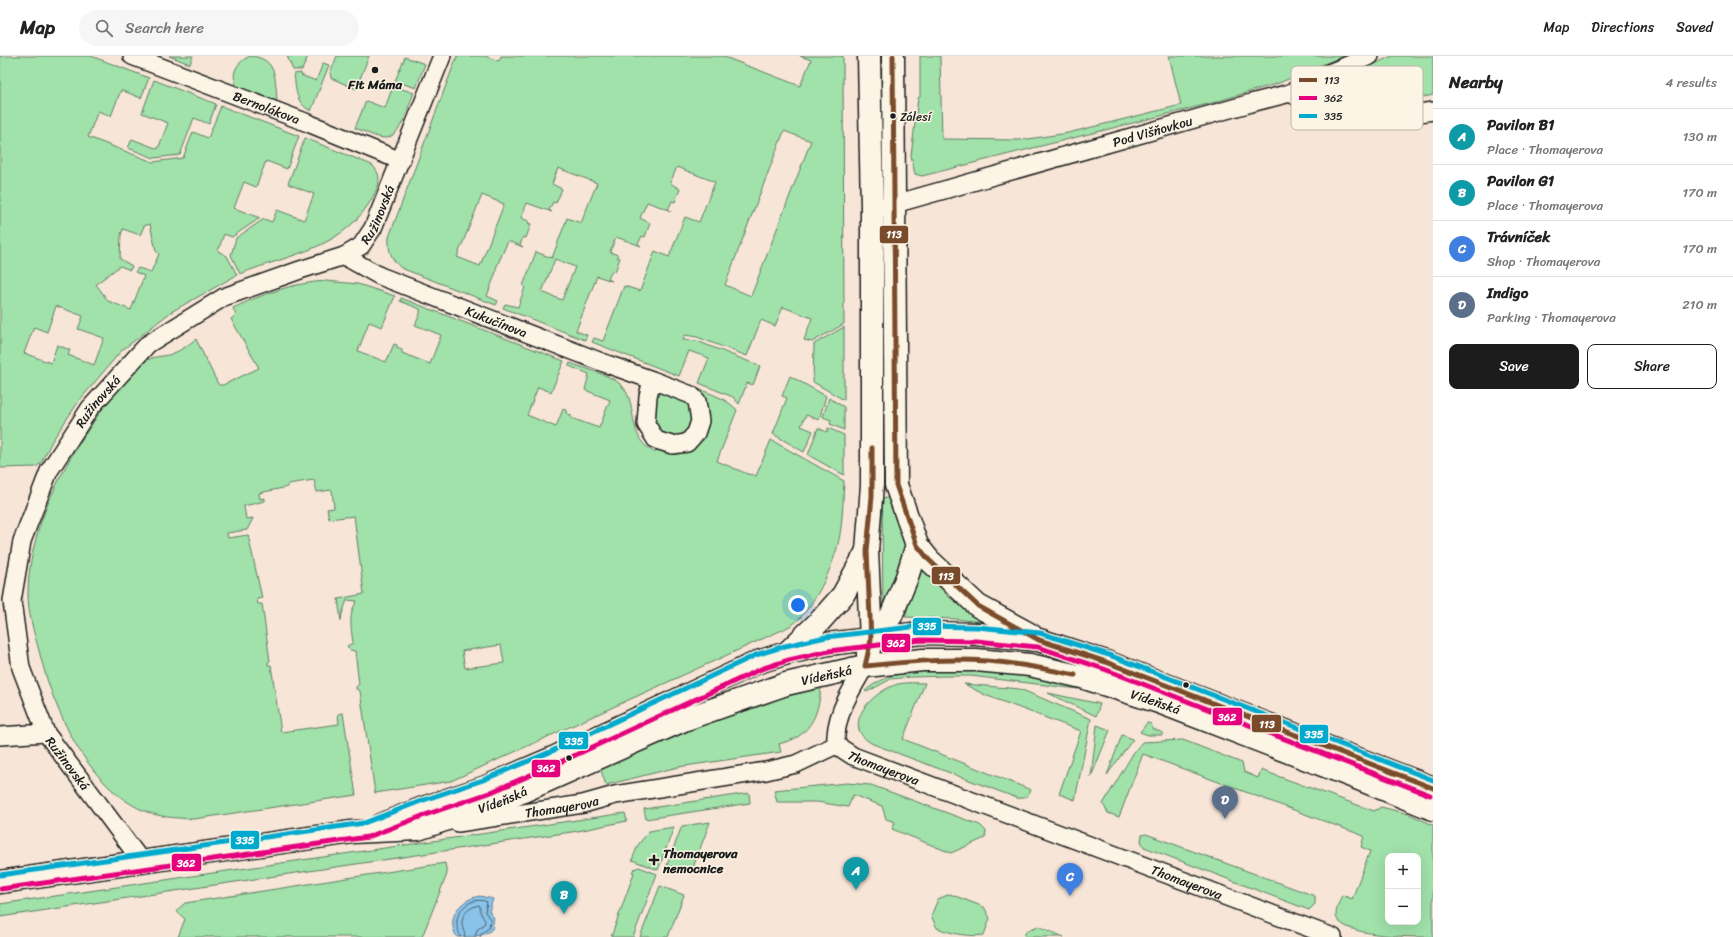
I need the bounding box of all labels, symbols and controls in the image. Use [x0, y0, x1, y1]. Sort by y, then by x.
search box [79, 10, 359, 46]
text: Map [20, 11, 55, 44]
text: Search here [125, 15, 204, 41]
text: Map [1543, 15, 1569, 40]
text: Directions [1591, 15, 1654, 40]
text: Saved [1676, 15, 1713, 40]
icon: search [93, 17, 115, 39]
marker: Fit Máma [370, 65, 380, 75]
legend [1291, 66, 1423, 130]
text: Nearby [1449, 67, 1503, 97]
text: 113 [1324, 71, 1339, 90]
text: 4 results [1665, 71, 1717, 94]
place label: Fit Máma [347, 73, 402, 96]
street label: Bernolákova [230, 84, 304, 131]
text: 362 [1324, 89, 1343, 108]
place label: Zálesí [900, 106, 933, 128]
text: 335 [1324, 107, 1343, 126]
street label: Pod Višňovkou [1110, 109, 1195, 154]
marker: Zálesí [888, 111, 898, 121]
text: Pavilon B1 [1487, 112, 1554, 138]
text: A [1458, 125, 1466, 148]
text: 130 m [1683, 125, 1717, 148]
text: Place · Thomayerova [1487, 138, 1603, 161]
text: Pavilon G1 [1487, 168, 1554, 194]
street label: Ružinovská [354, 181, 401, 249]
text: B [1458, 181, 1466, 204]
text: 170 m [1682, 181, 1717, 204]
text: Place · Thomayerova [1487, 194, 1603, 217]
text: Trávníček [1487, 224, 1550, 250]
line badge: 113 [879, 225, 909, 244]
text: 113 [886, 225, 903, 244]
text: C [1458, 237, 1466, 260]
text: 170 m [1682, 237, 1717, 260]
text: Shop · Thomayerova [1487, 250, 1600, 273]
text: Indigo [1487, 280, 1528, 306]
text: D [1458, 293, 1466, 316]
text: 210 m [1682, 293, 1717, 316]
street label: Kukučínova [462, 299, 531, 344]
text: Parking · Thomayerova [1487, 306, 1616, 329]
button: Save [1449, 344, 1579, 389]
button: Share [1587, 344, 1717, 389]
street label: Ružinovská [69, 370, 127, 433]
line badge: 113 [931, 566, 961, 585]
text: 113 [938, 567, 955, 586]
your location [788, 595, 808, 615]
line badge: 335 [912, 617, 942, 636]
text: 335 [917, 617, 937, 636]
line badge: 362 [881, 633, 911, 653]
text: 362 [886, 634, 906, 653]
street label: Vídeňská [799, 658, 855, 692]
unlabelled marker [1181, 680, 1191, 690]
street label: Vídeňská [1128, 683, 1184, 721]
line badge: 362 [1212, 707, 1243, 726]
text: 362 [1217, 708, 1237, 727]
line badge: 113 [1251, 714, 1282, 733]
text: 113 [1259, 715, 1276, 734]
line badge: 335 [1299, 724, 1329, 744]
text: 335 [1304, 725, 1324, 744]
street label: Ružinovská [39, 731, 96, 796]
line badge: 335 [558, 731, 589, 750]
text: 335 [564, 732, 584, 751]
street label: Thomayerova [843, 744, 923, 792]
unlabelled marker [564, 753, 574, 763]
line badge: 362 [531, 759, 561, 778]
text: 362 [536, 759, 556, 778]
street label: Vídeňská [475, 780, 531, 820]
pin: D [1212, 786, 1238, 819]
street label: Thomayerova [523, 789, 602, 825]
line badge: 335 [230, 830, 260, 850]
text: 335 [235, 831, 255, 850]
place label: Thomayerova nemocnice [662, 842, 738, 880]
line badge: 362 [171, 853, 202, 872]
map controls [1385, 853, 1421, 925]
button: + [1385, 853, 1421, 889]
text: 362 [176, 854, 196, 873]
marker: Thomayerova nemocnice [648, 854, 660, 866]
pin: A [843, 857, 869, 890]
street label: Thomayerova [1148, 858, 1226, 906]
pin: C [1057, 863, 1083, 896]
pin: B [551, 881, 577, 914]
button: − [1385, 889, 1421, 925]

